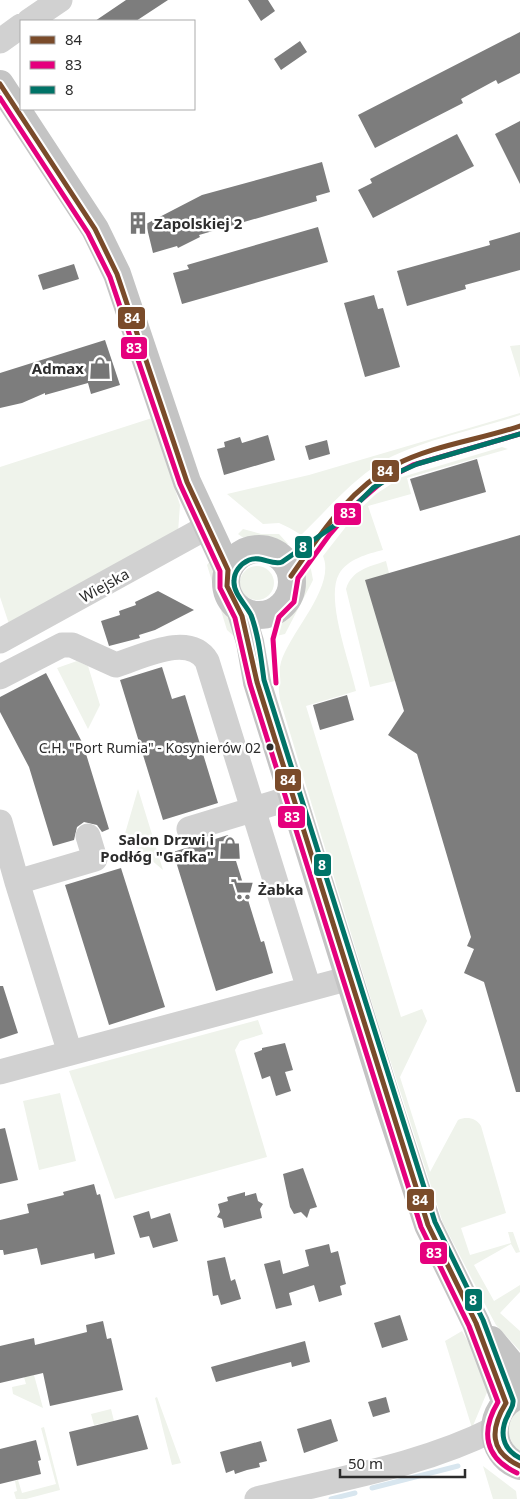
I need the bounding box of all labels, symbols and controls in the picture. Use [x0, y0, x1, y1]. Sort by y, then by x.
legend [20, 20, 195, 110]
text: 84 [65, 29, 83, 49]
text: 83 [65, 54, 82, 74]
text: 8 [65, 79, 74, 99]
building icon: Zapolskiej 2 [125, 210, 151, 236]
place label: Zapolskiej 2 [154, 213, 243, 233]
line badge: 84 [117, 306, 146, 330]
text: 84 [124, 308, 140, 327]
line badge: 83 [120, 336, 148, 360]
text: 83 [126, 338, 142, 357]
shop icon: Admax [87, 355, 113, 381]
place label: Admax [32, 358, 84, 378]
line badge: 84 [371, 459, 400, 483]
text: 84 [377, 461, 393, 480]
line badge: 83 [333, 502, 362, 526]
text: 83 [340, 503, 356, 522]
line badge: 8 [294, 535, 313, 559]
text: 8 [299, 537, 307, 556]
street label: Wiejska [76, 563, 132, 607]
place label: C.H. "Port Rumia" - Kosynierów 02 [39, 738, 261, 757]
marker: C.H. "Port Rumia" - Kosynierów 02 [265, 742, 275, 752]
line badge: 84 [274, 768, 302, 792]
text: 84 [280, 770, 296, 789]
line badge: 83 [277, 805, 306, 829]
text: 83 [284, 807, 300, 826]
place label: Salon Drzwi i Podłóg "Gafka" [100, 829, 214, 866]
shop icon: Salon Drzwi i Podłóg "Gafka" [217, 835, 243, 861]
line badge: 8 [313, 853, 332, 877]
text: 8 [318, 855, 326, 874]
supermarket icon: Żabka [229, 876, 255, 902]
place label: Żabka [258, 879, 303, 899]
line badge: 84 [406, 1188, 435, 1212]
text: 84 [412, 1190, 428, 1209]
line badge: 83 [419, 1241, 448, 1265]
text: 83 [426, 1243, 442, 1262]
line badge: 8 [464, 1288, 483, 1312]
text: 8 [469, 1290, 477, 1309]
scale bar [340, 1446, 465, 1478]
text: 50 m [348, 1453, 383, 1473]

